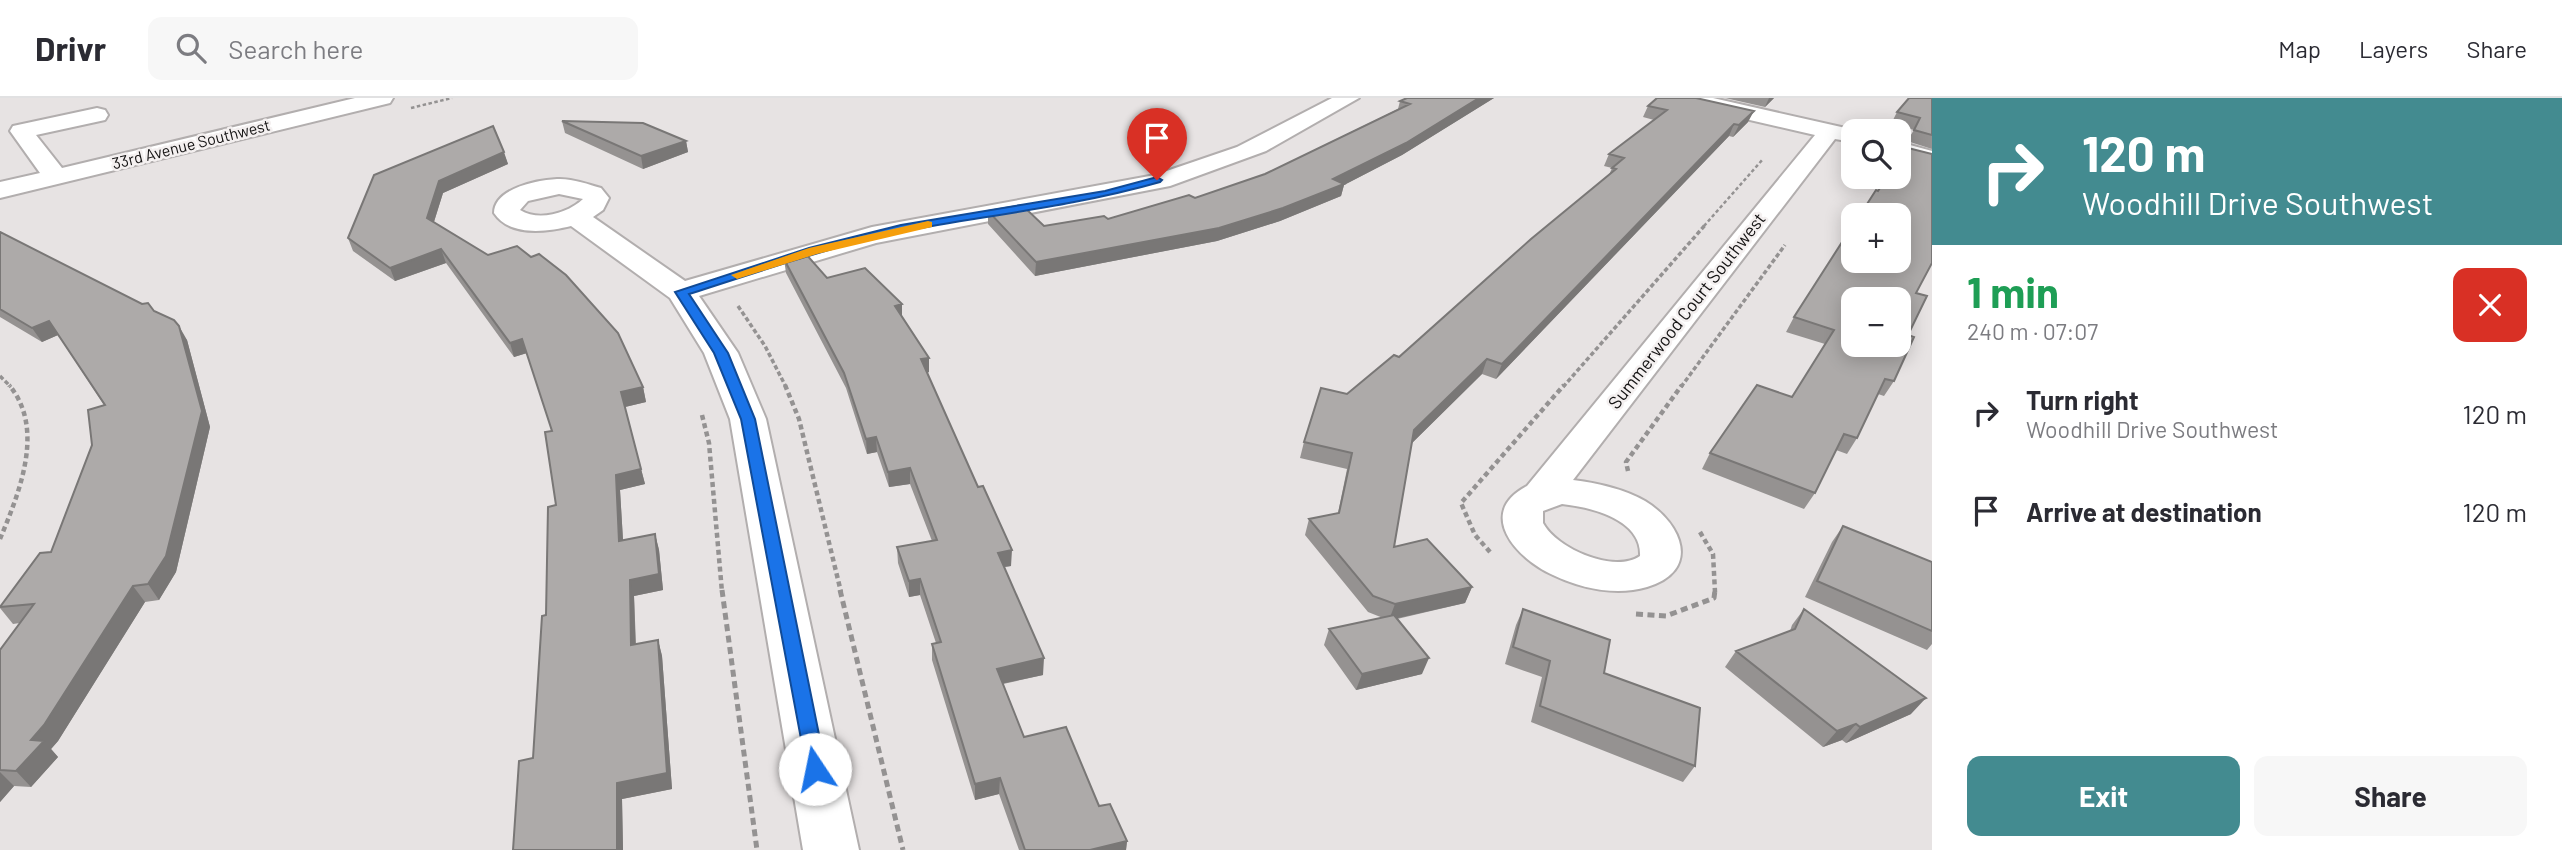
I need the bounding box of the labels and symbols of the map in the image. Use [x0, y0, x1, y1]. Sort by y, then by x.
pin [1127, 108, 1187, 180]
street label: 33rd Avenue Southwest [110, 115, 272, 172]
street label: Summerwood Court Southwest [1603, 208, 1770, 413]
position arrow [778, 732, 852, 806]

